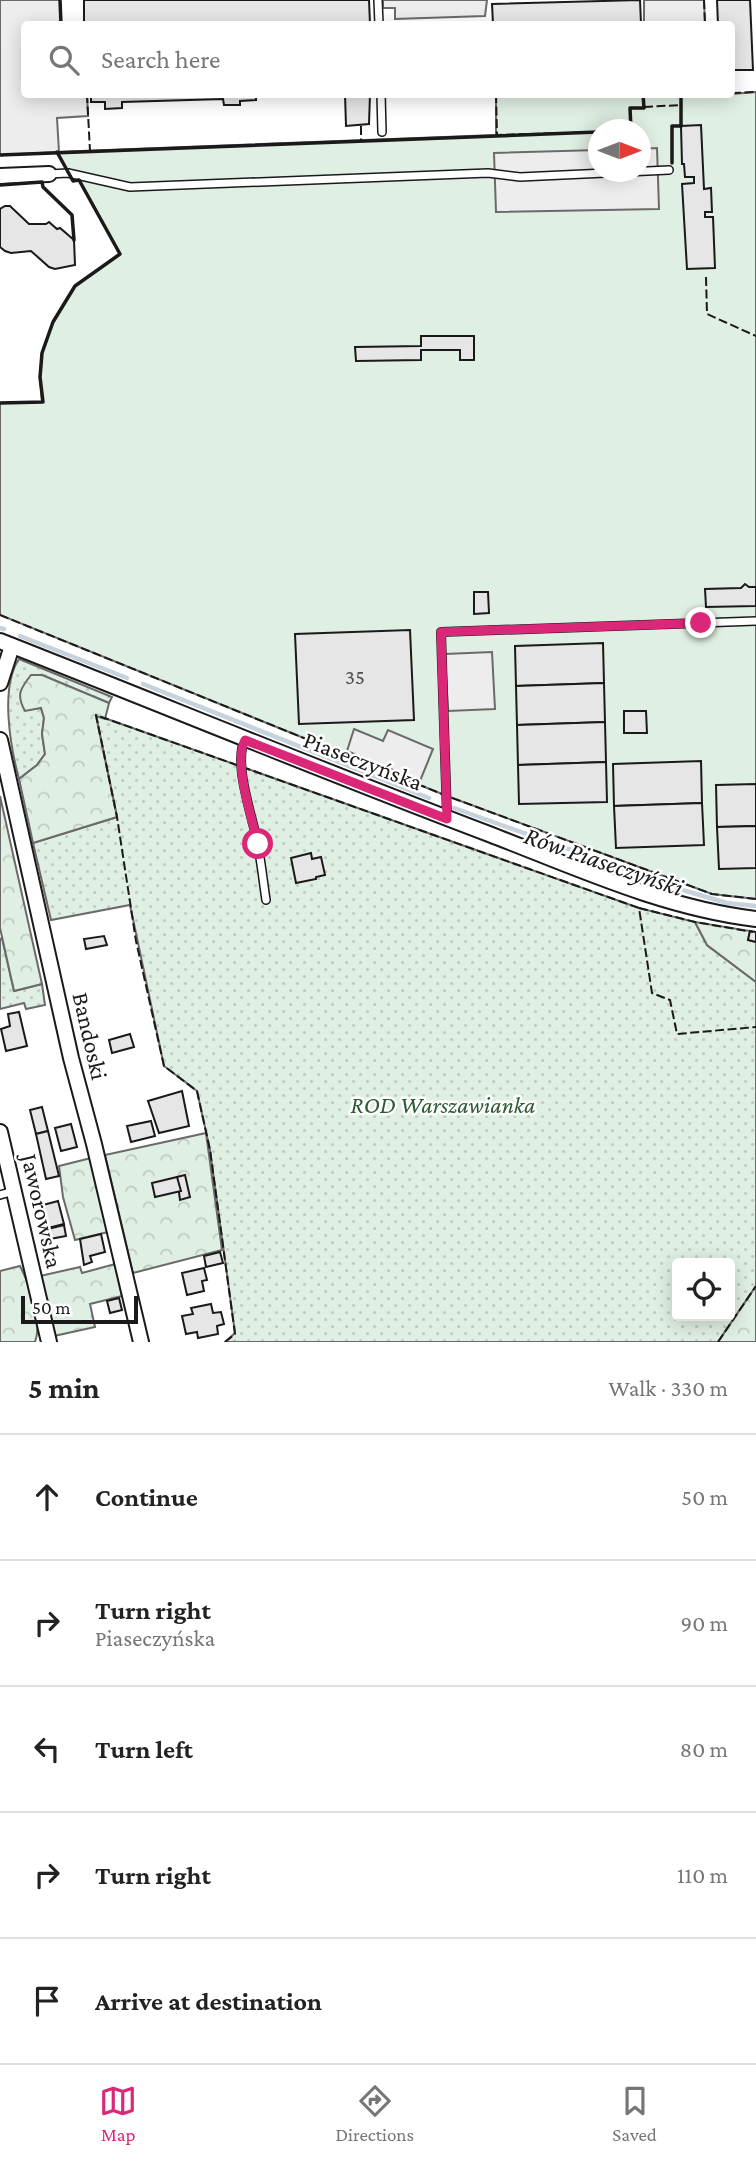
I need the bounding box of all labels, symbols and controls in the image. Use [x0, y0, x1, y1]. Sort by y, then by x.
search box [21, 21, 735, 98]
icon: search [45, 41, 83, 79]
text: Search here [101, 45, 220, 74]
north arrow [588, 119, 651, 182]
route end [685, 607, 716, 638]
house number: 35 [345, 665, 365, 689]
street label: Piaseczyńska [300, 725, 427, 796]
water label: Rów Piaseczyński [520, 821, 687, 902]
route start [242, 828, 273, 859]
street label: Bandoski [67, 990, 114, 1082]
park label: ROD Warszawianka [351, 1091, 535, 1118]
street label: Jaworowska [16, 1149, 69, 1271]
map controls [672, 1258, 735, 1321]
button: locate [672, 1258, 735, 1321]
scale bar [21, 1293, 138, 1325]
text: 50 m [32, 1297, 71, 1318]
text: 5 min [28, 1371, 100, 1404]
text: Walk · 330 m [609, 1375, 728, 1401]
icon: ahead [28, 1478, 66, 1516]
text: Continue [95, 1483, 198, 1512]
text: 50 m [681, 1484, 728, 1510]
text: Turn right [95, 1596, 211, 1625]
icon: right [28, 1604, 66, 1642]
text: 90 m [681, 1610, 728, 1636]
text: Piaseczyńska [95, 1625, 215, 1651]
icon: left [28, 1730, 66, 1768]
text: Turn left [95, 1735, 193, 1764]
text: 80 m [680, 1736, 728, 1762]
icon: right [28, 1856, 66, 1894]
text: Turn right [95, 1861, 211, 1890]
text: 110 m [677, 1862, 728, 1888]
icon: arrive [28, 1982, 66, 2020]
text: Arrive at destination [95, 1987, 322, 2016]
tab: Map [99, 2082, 137, 2145]
tab: Directions [335, 2082, 414, 2145]
tab: Saved [612, 2082, 657, 2145]

